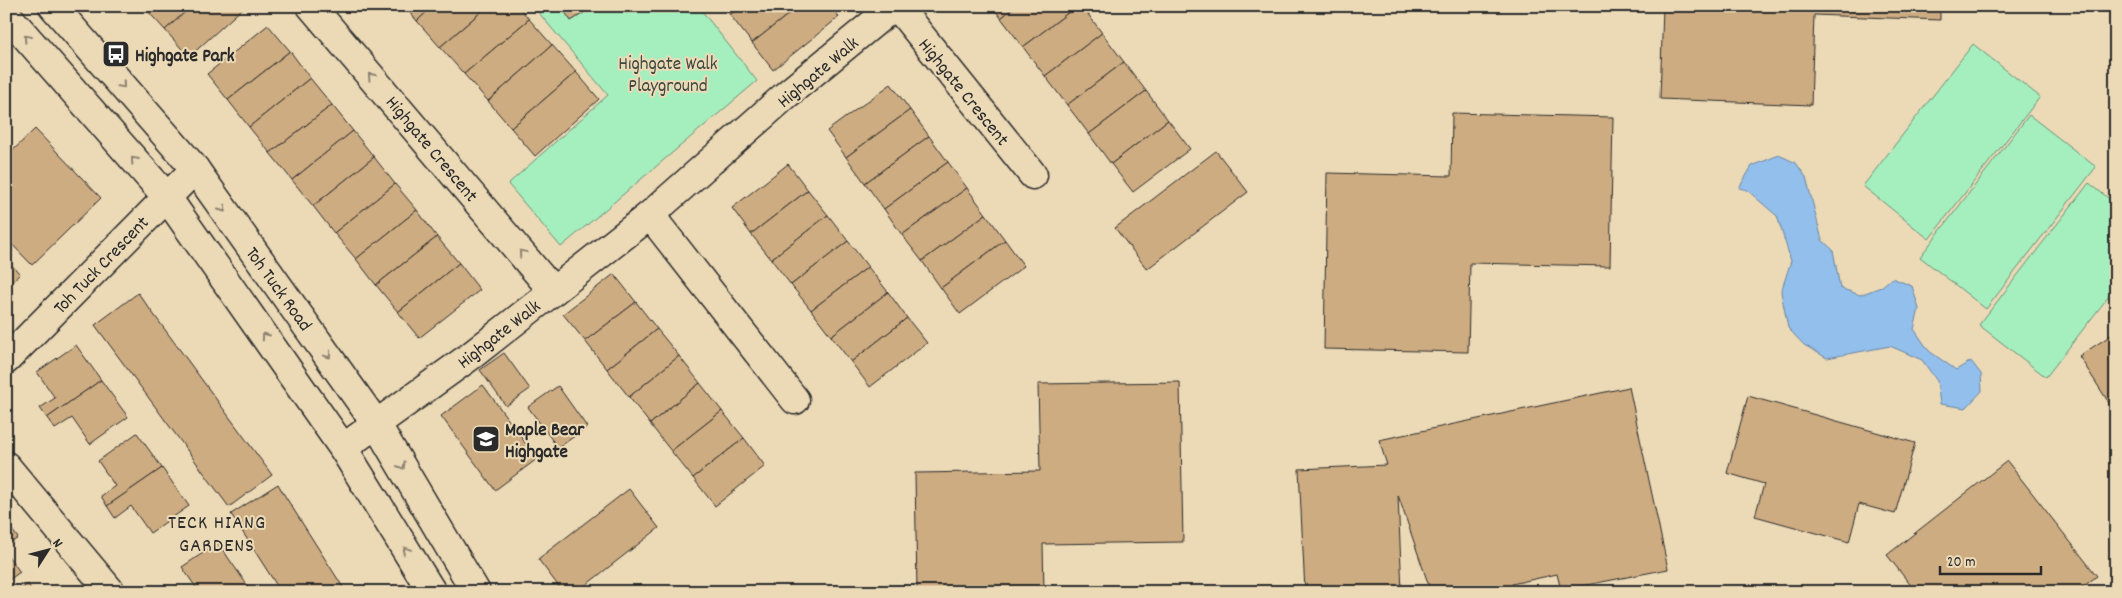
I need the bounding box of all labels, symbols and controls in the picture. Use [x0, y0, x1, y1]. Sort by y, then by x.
street label: Highgate Walk [773, 31, 866, 116]
one-way arrow [24, 34, 33, 43]
street label: Highgate Crescent [910, 34, 1014, 153]
bus stop icon: Highgate Park [101, 39, 131, 69]
place label: Highgate Park [135, 44, 235, 71]
park label: Highgate Walk Playground [618, 52, 718, 101]
one-way arrow [368, 73, 377, 82]
one-way arrow [116, 79, 125, 88]
street label: Highgate Crescent [378, 91, 483, 209]
one-way arrow [131, 157, 139, 166]
one-way arrow [217, 203, 226, 212]
street label: Toh Tuck Crescent [49, 211, 157, 322]
street label: Toh Tuck Road [237, 242, 317, 338]
one-way arrow [519, 250, 527, 259]
street label: Highgate Walk [453, 294, 548, 377]
one-way arrow [262, 333, 271, 342]
one-way arrow [322, 349, 331, 359]
place label: Maple Bear Highgate [505, 418, 585, 467]
school or university icon: Maple Bear Highgate [471, 424, 501, 454]
one-way arrow [396, 461, 406, 470]
district label: TECK HIANG GARDENS [168, 510, 266, 561]
north arrow [22, 526, 72, 576]
text: N [47, 535, 67, 552]
scale bar [1940, 543, 2041, 575]
one-way arrow [403, 547, 413, 556]
text: 20 m [1947, 552, 1975, 574]

